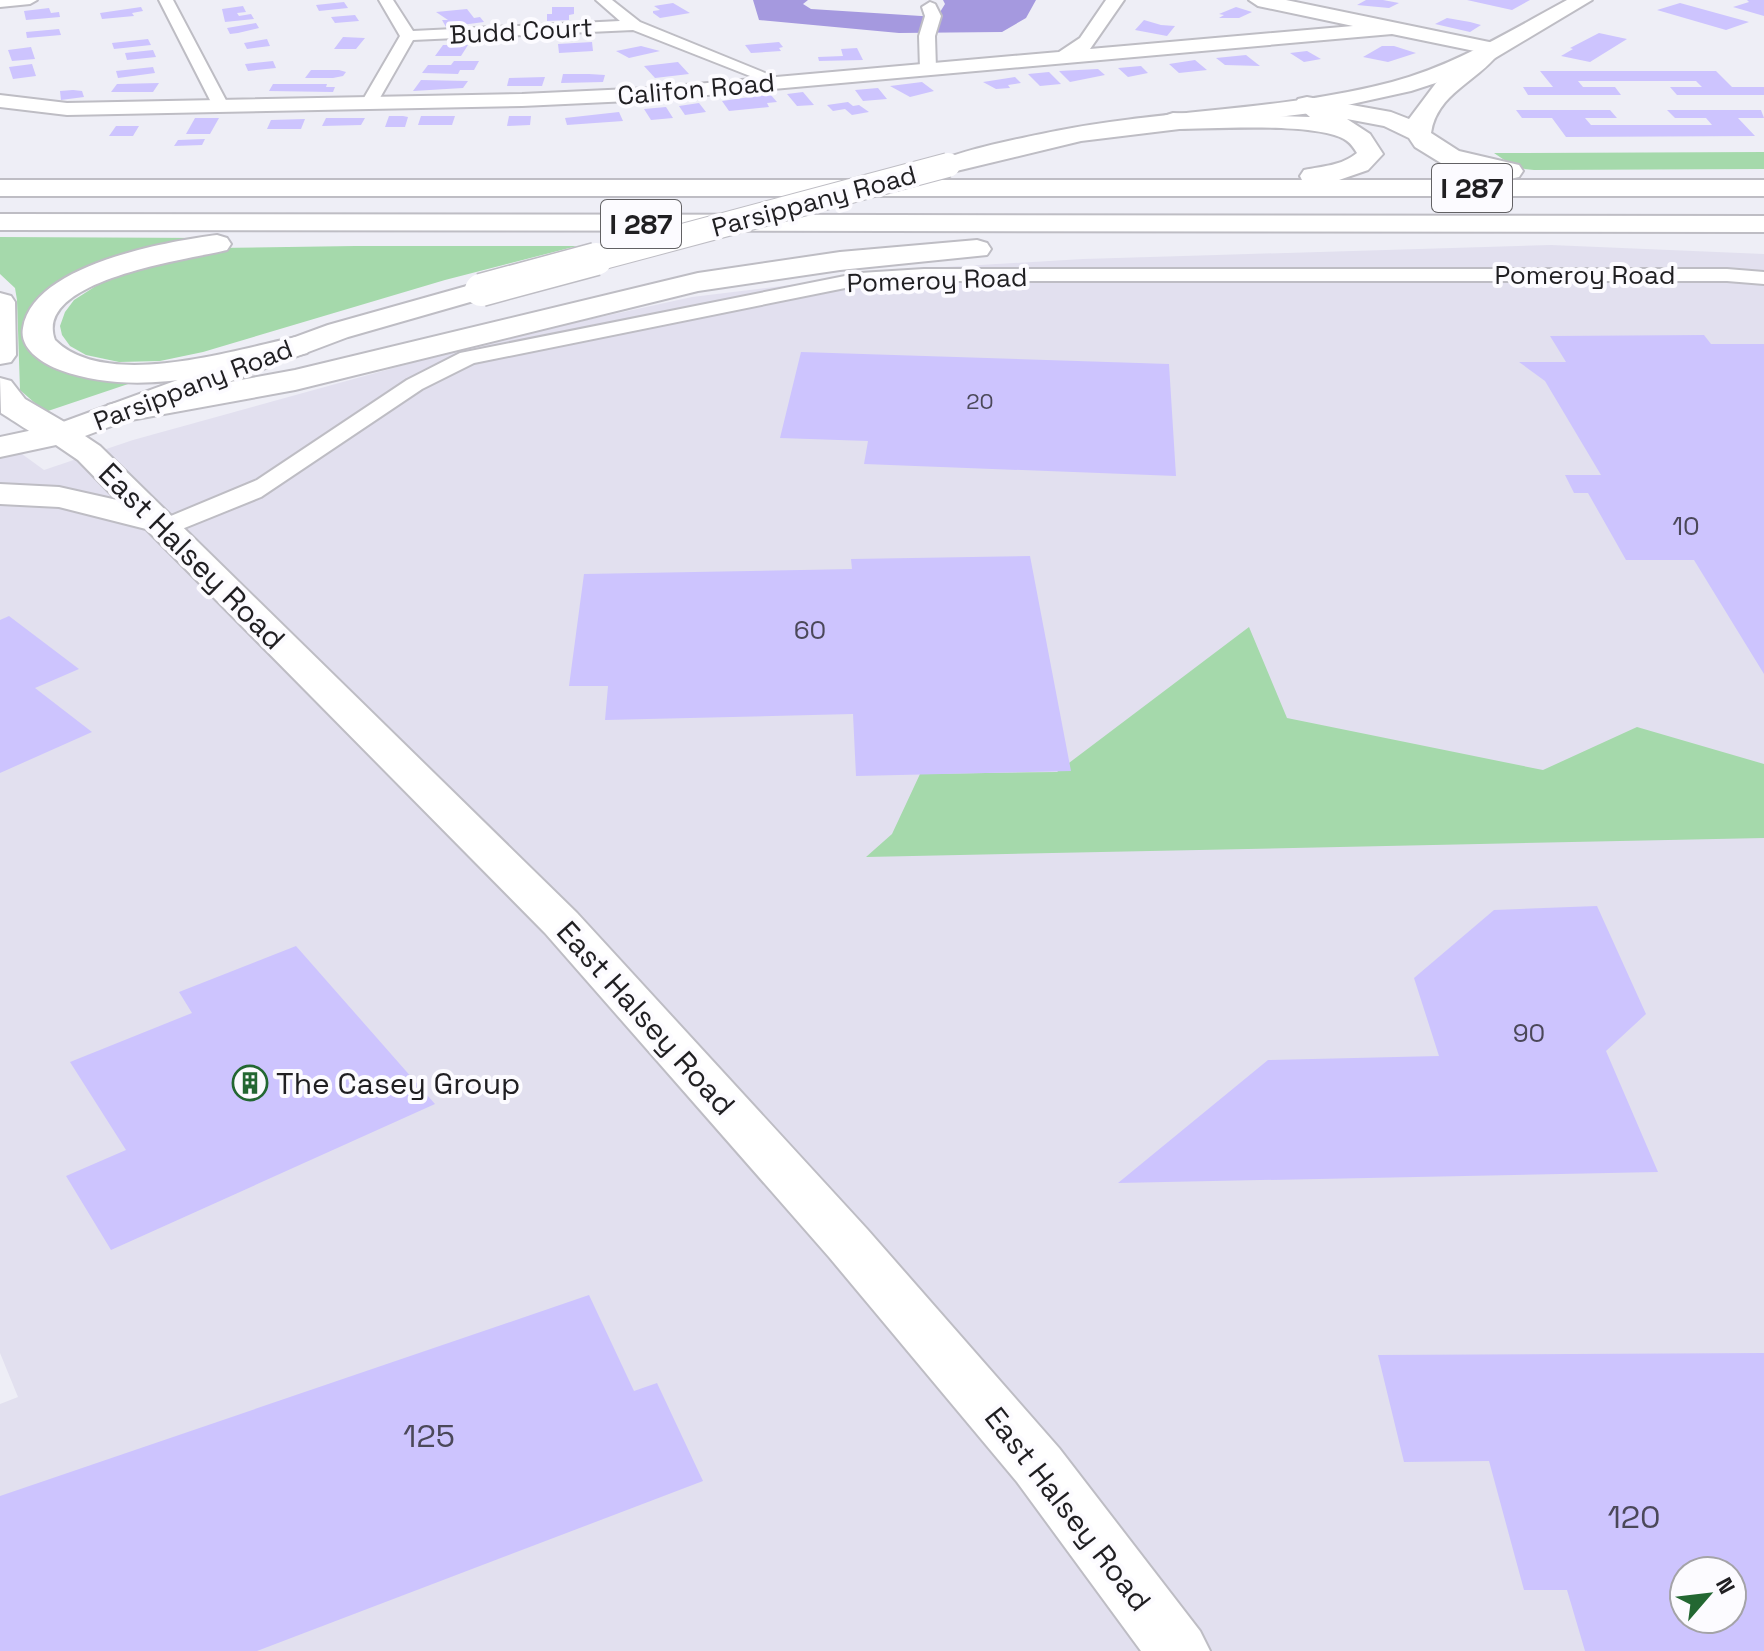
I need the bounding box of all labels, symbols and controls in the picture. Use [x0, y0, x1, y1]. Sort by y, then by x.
street label: Budd Court [448, 10, 594, 52]
street label: Califon Road [616, 65, 776, 113]
street label: Parsippany Road [708, 157, 920, 245]
road number: I 287 [1432, 164, 1512, 212]
road number: I 287 [601, 200, 681, 248]
street label: Pomeroy Road [1495, 258, 1675, 292]
street label: Pomeroy Road [846, 260, 1028, 300]
street label: Parsippany Road [89, 331, 297, 439]
house number: 20 [966, 387, 994, 415]
street label: East Halsey Road [90, 454, 294, 658]
house number: 10 [1672, 509, 1700, 543]
house number: 60 [794, 613, 826, 647]
street label: East Halsey Road [548, 913, 744, 1123]
house number: 90 [1513, 1016, 1545, 1050]
building icon: The Casey Group [231, 1064, 269, 1102]
place label: The Casey Group [276, 1064, 520, 1103]
street label: East Halsey Road [976, 1399, 1160, 1619]
house number: 125 [403, 1416, 455, 1456]
house number: 120 [1607, 1497, 1661, 1537]
north arrow [1668, 1555, 1748, 1635]
text: N [1710, 1573, 1741, 1599]

